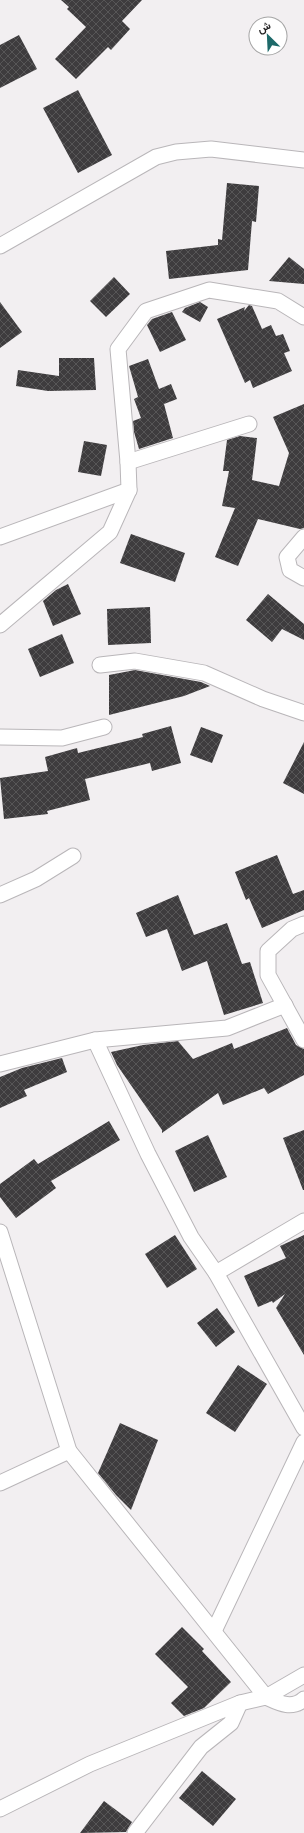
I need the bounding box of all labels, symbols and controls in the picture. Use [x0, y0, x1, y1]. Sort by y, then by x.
north arrow [248, 16, 288, 56]
text: ش [255, 18, 273, 37]

